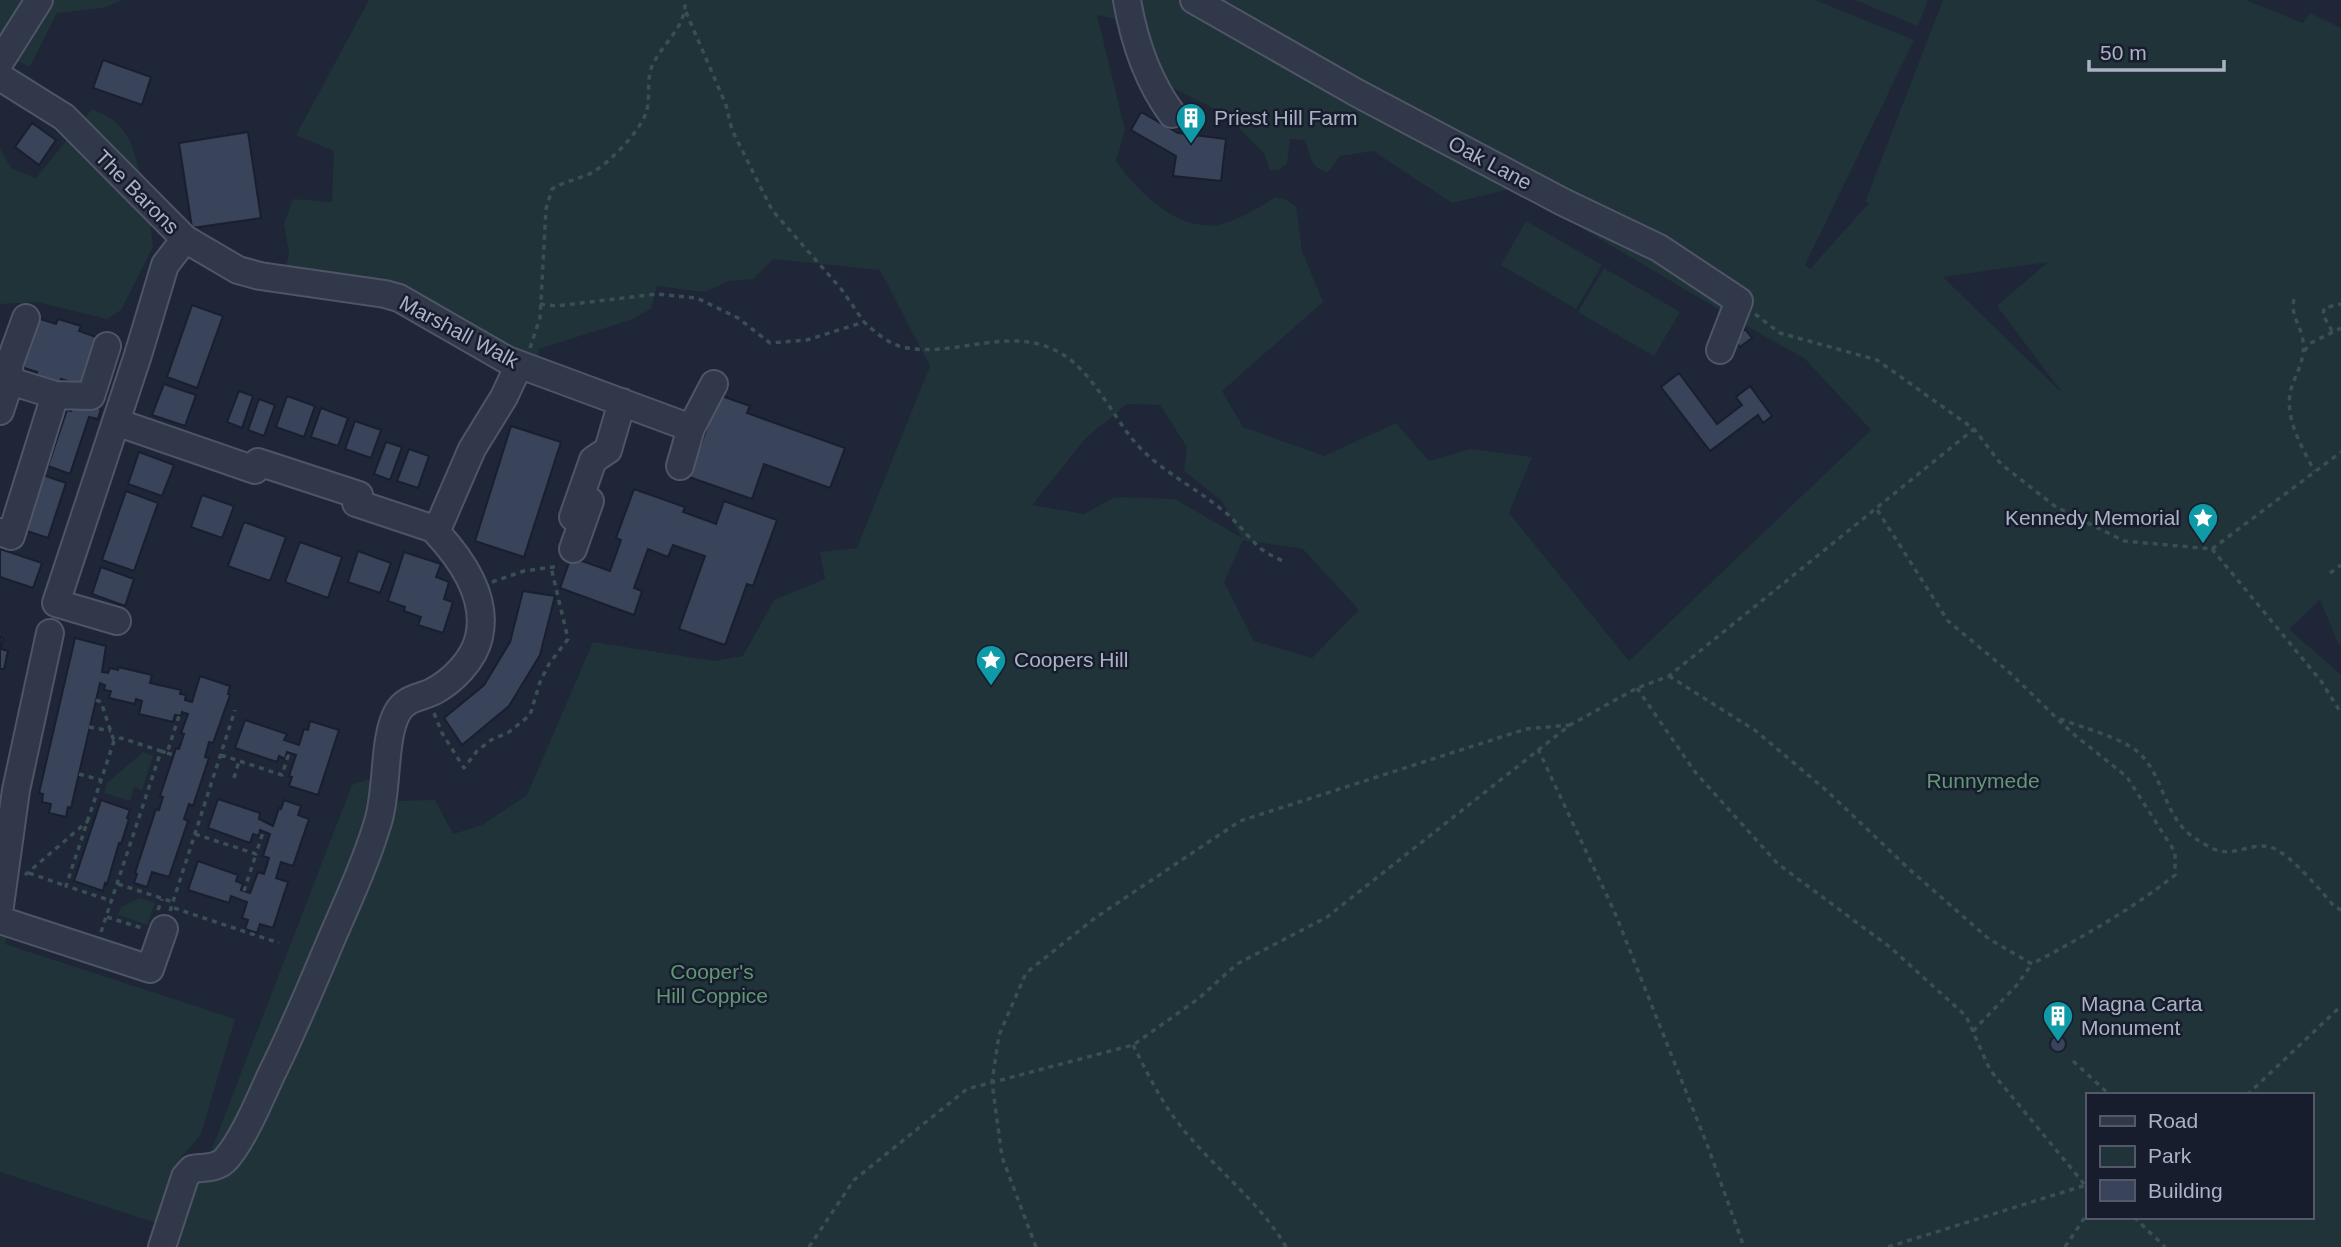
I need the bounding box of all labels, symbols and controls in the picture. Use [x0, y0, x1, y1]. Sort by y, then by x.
scale bar [2089, 28, 2224, 72]
text: 50 m [2100, 41, 2147, 64]
building icon: Priest Hill Farm [1174, 101, 1208, 145]
place label: Priest Hill Farm [1214, 106, 1358, 129]
street label: Oak Lane [1445, 131, 1536, 194]
street label: The Barons [91, 145, 184, 238]
street label: Marshall Walk [396, 291, 523, 373]
place icon: Kennedy Memorial [2186, 501, 2220, 545]
place label: Kennedy Memorial [2005, 506, 2180, 529]
place icon: Coopers Hill [974, 643, 1008, 687]
place label: Coopers Hill [1014, 648, 1128, 671]
park label: Runnymede [1926, 769, 2040, 792]
park label: Cooper's Hill Coppice [656, 960, 768, 1007]
place label: Magna Carta Monument [2081, 992, 2203, 1039]
building icon: Magna Carta Monument [2041, 999, 2075, 1043]
legend [2086, 1093, 2313, 1219]
text: Road [2148, 1109, 2198, 1132]
text: Park [2148, 1144, 2192, 1167]
text: Building [2148, 1179, 2223, 1202]

